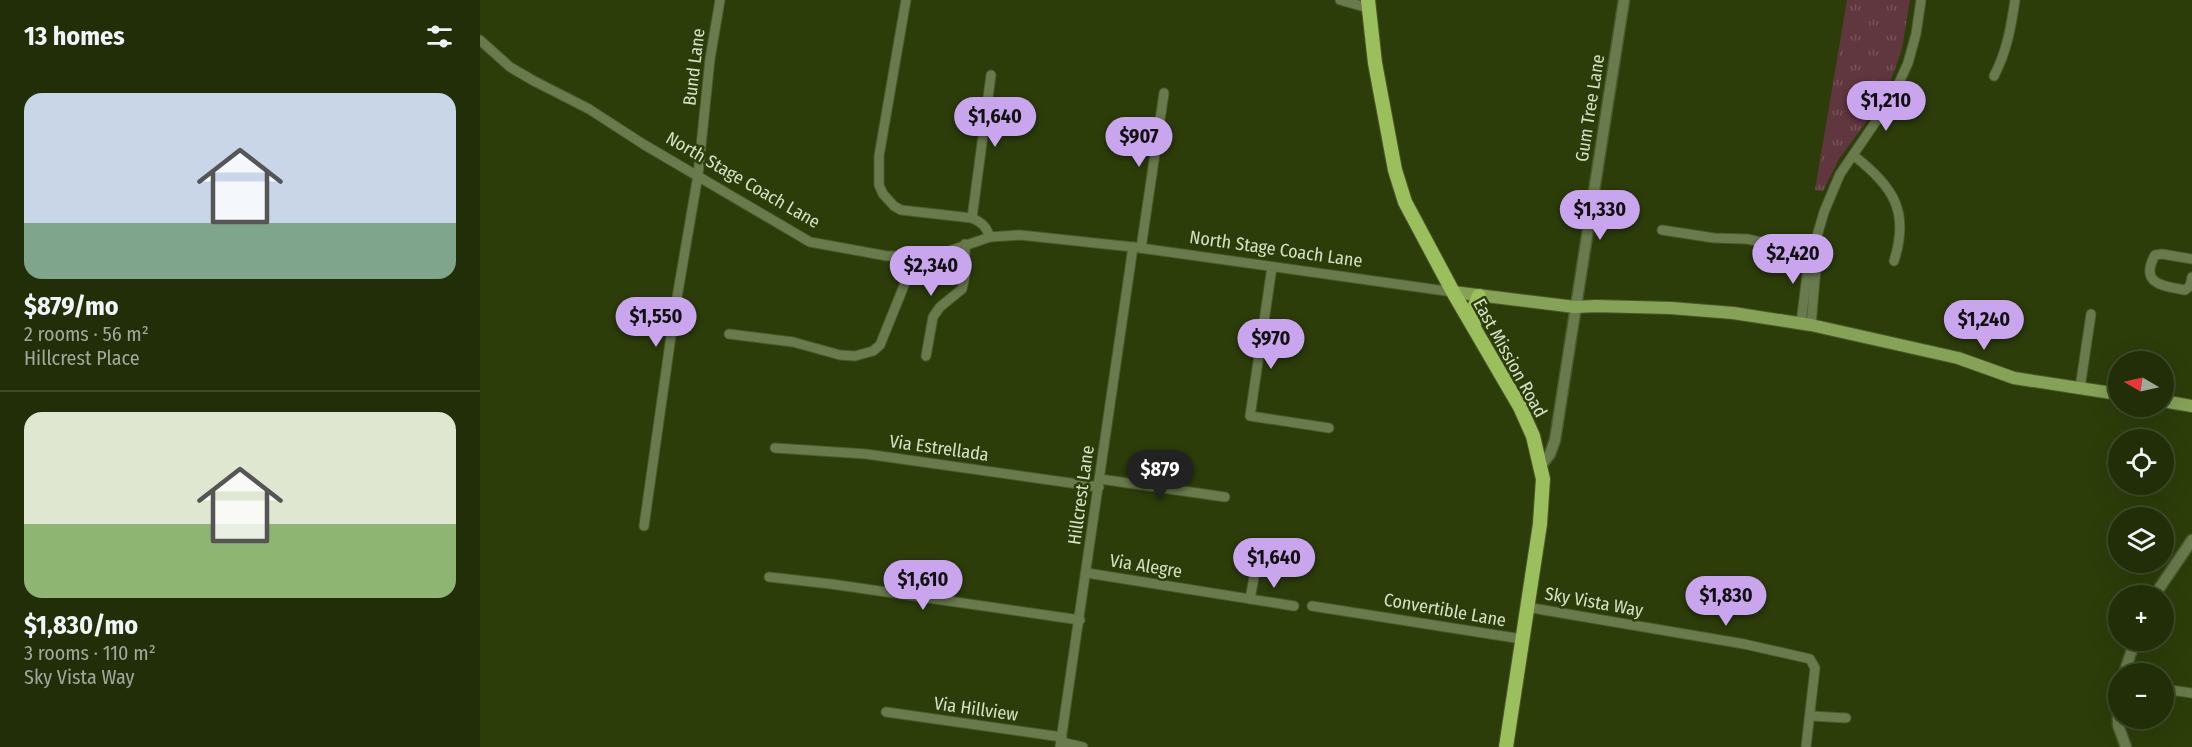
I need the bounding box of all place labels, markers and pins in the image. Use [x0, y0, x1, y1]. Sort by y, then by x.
pin: $1,210 [1837, 81, 1935, 132]
pin: $1,640 [946, 97, 1044, 148]
pin: $907 [1103, 117, 1175, 168]
pin: $1,330 [1551, 190, 1649, 241]
pin: $2,420 [1744, 234, 1842, 285]
pin: $2,340 [882, 246, 980, 297]
pin: $1,550 [607, 297, 705, 348]
pin: $1,240 [1935, 300, 2033, 351]
pin: $970 [1235, 319, 1307, 370]
pin: $879 [1124, 450, 1196, 501]
pin: $1,640 [1225, 538, 1323, 589]
pin: $1,610 [874, 560, 972, 611]
pin: $1,830 [1677, 576, 1775, 627]

